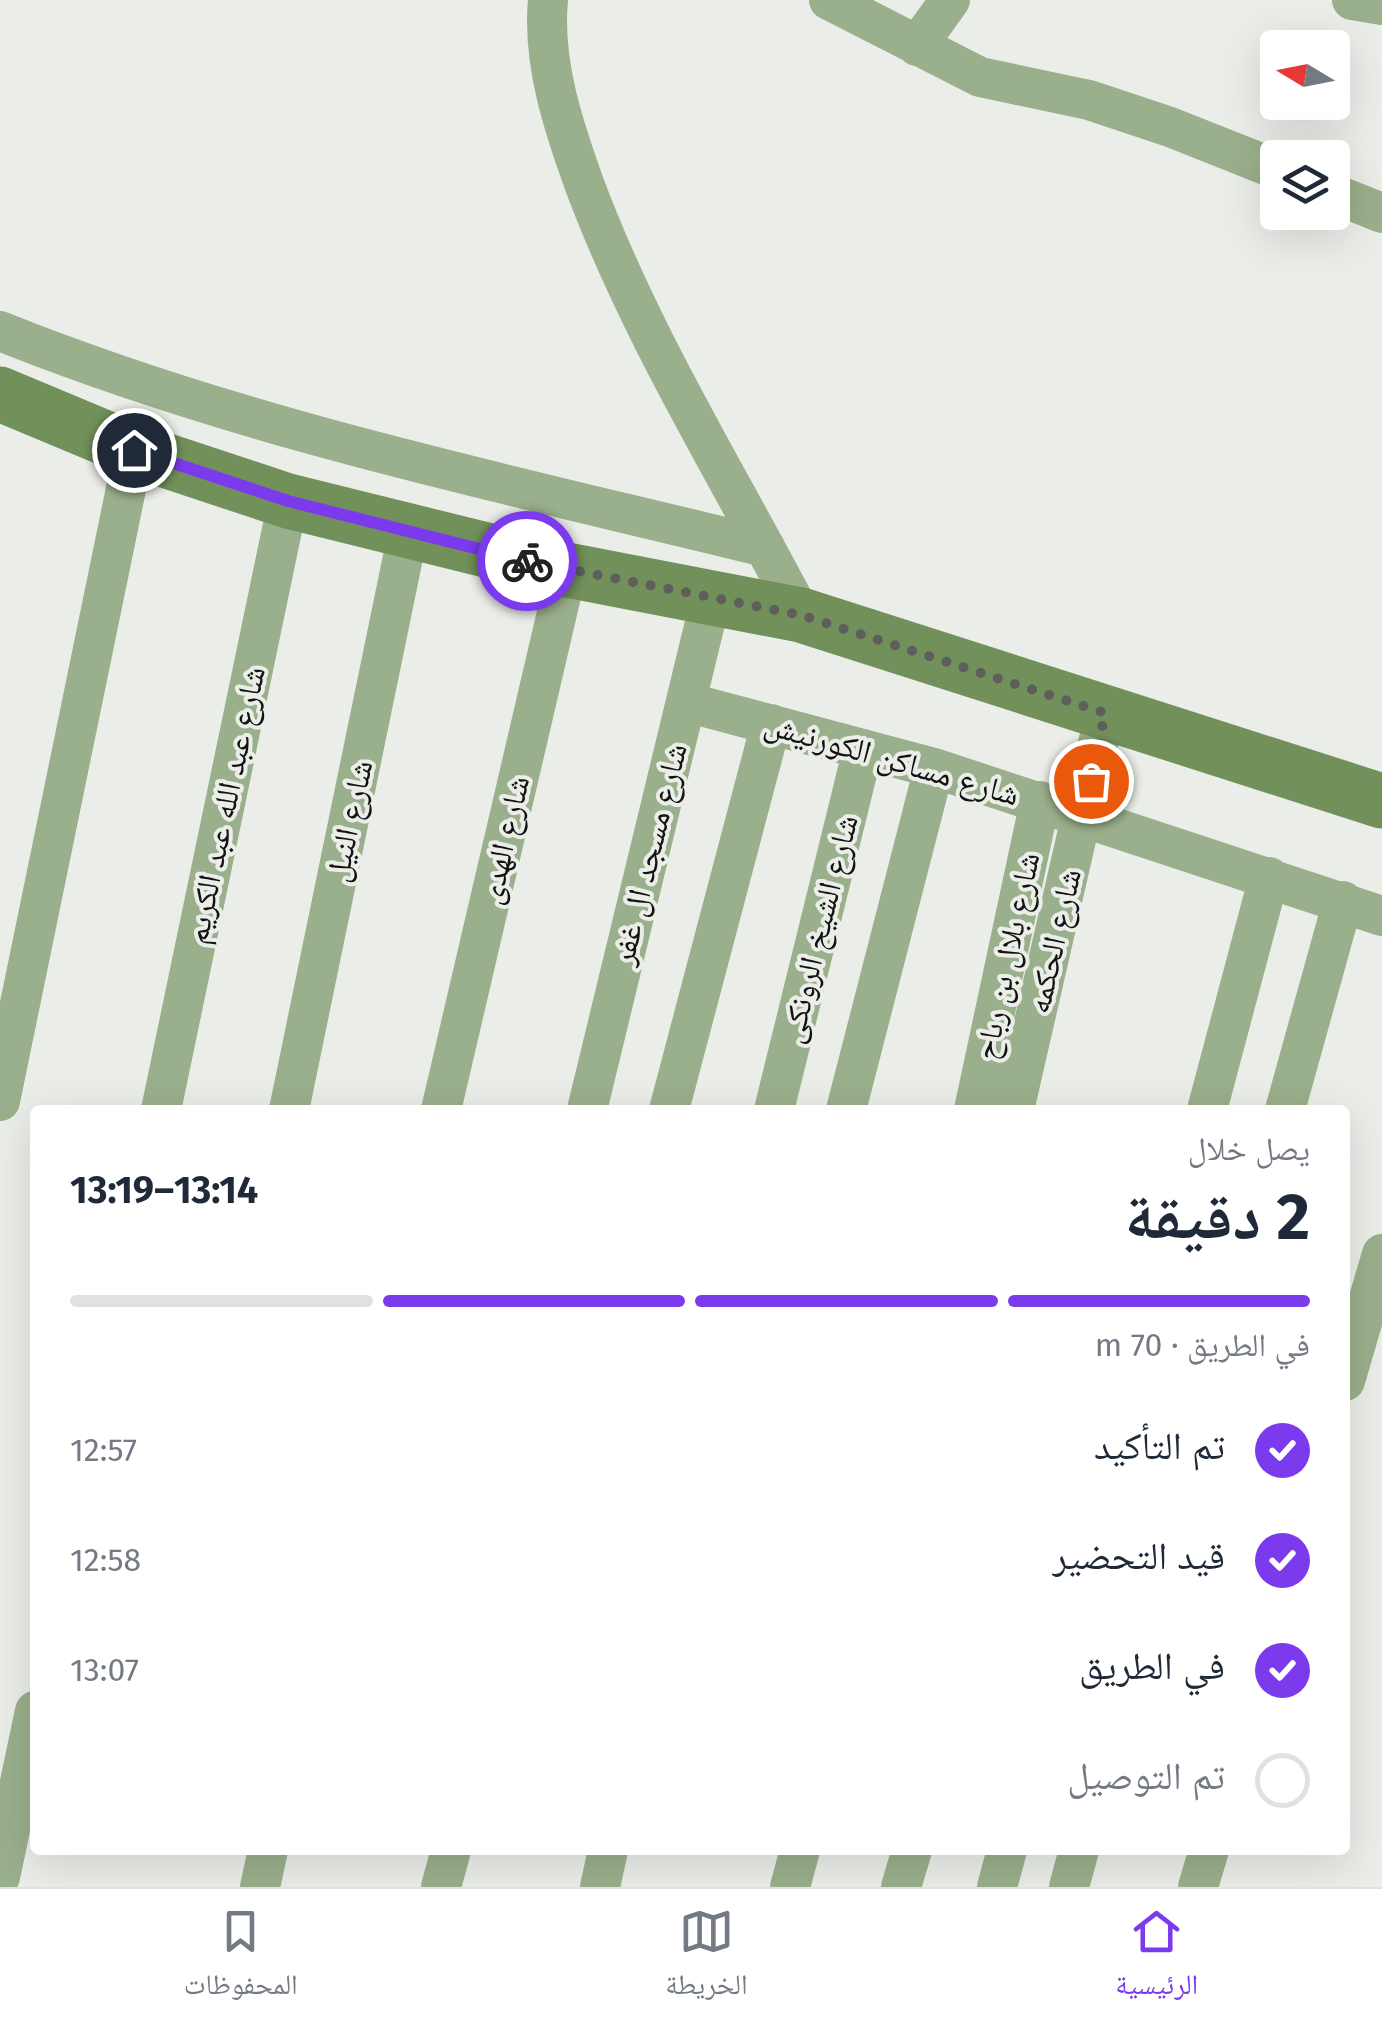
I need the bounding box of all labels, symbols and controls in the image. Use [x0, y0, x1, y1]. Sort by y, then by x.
north arrow [1260, 30, 1350, 120]
map controls [1260, 30, 1350, 230]
button: layers [1260, 140, 1350, 230]
pin [92, 408, 177, 493]
icon: home [107, 423, 162, 478]
courier [477, 511, 577, 611]
icon: bike [500, 534, 555, 589]
street label: شارع عبد الله عبد الكريم [177, 663, 275, 948]
street label: شارع مساكن الكورنيش [760, 704, 1024, 814]
street label: شارع مسجد ال غفر [603, 739, 696, 970]
pin [1049, 739, 1134, 824]
icon: bag [1064, 754, 1119, 809]
street label: شارع النيل [318, 757, 381, 886]
street label: شارع الهدى [471, 772, 538, 908]
street label: شارع الشيخ الرونكى [772, 811, 867, 1047]
street label: شارع بلال بن رباح [967, 849, 1048, 1063]
street label: شارع الحكمه [1019, 865, 1090, 1017]
text: يصل خلال [1188, 1130, 1310, 1168]
text: 13:14–13:19 [70, 1167, 258, 1213]
text: 2 دقيقة [1124, 1178, 1310, 1256]
text: في الطريق · 70 m [1095, 1326, 1310, 1364]
text: تم التأكيد [1094, 1423, 1225, 1469]
icon: check [1255, 1423, 1310, 1478]
text: 12:57 [70, 1431, 137, 1469]
text: قيد التحضير [1053, 1533, 1225, 1579]
icon: check [1255, 1533, 1310, 1588]
text: 12:58 [70, 1541, 141, 1579]
text: في الطريق [1079, 1643, 1225, 1689]
icon: check [1255, 1643, 1310, 1698]
text: 13:07 [70, 1651, 139, 1689]
text: تم التوصيل [1067, 1753, 1225, 1799]
tab: المحفوظات [184, 1904, 298, 2012]
tab: الخريطة [665, 1904, 748, 2012]
tab: الرئيسية [1115, 1904, 1198, 2012]

